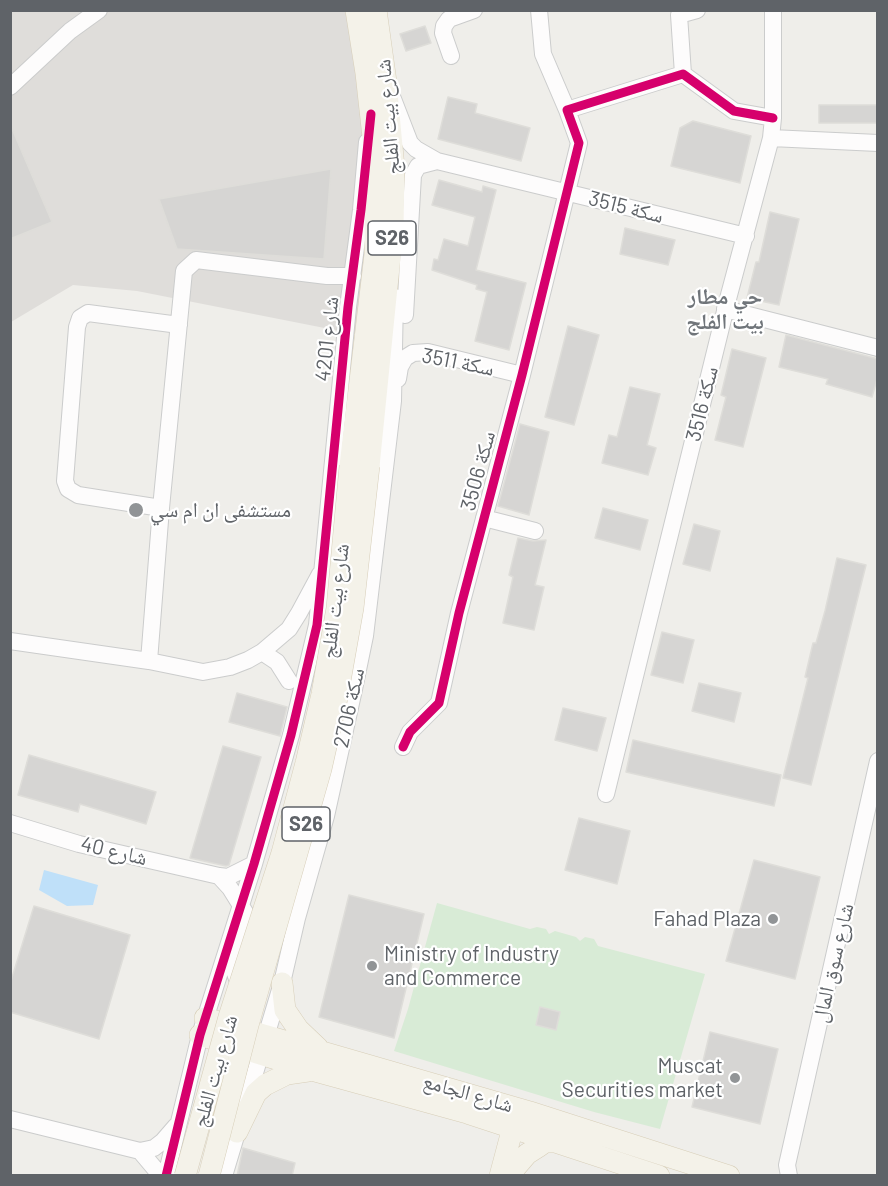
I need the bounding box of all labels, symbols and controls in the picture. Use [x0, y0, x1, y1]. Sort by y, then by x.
street label: شارع بيت الفلج [370, 58, 406, 176]
street label: سكة 3515 [586, 186, 666, 228]
road number: S26 [368, 221, 416, 255]
district label: حي مطار بيت الفلج [686, 284, 764, 336]
street label: شارع 4201 [310, 295, 344, 383]
street label: سكة 3511 [420, 343, 496, 381]
street label: سكة 3516 [681, 364, 723, 444]
street label: سكة 3506 [455, 428, 501, 514]
place label: مستشفى ان ام سي [150, 497, 291, 523]
marker: مستشفى ان ام سي [127, 501, 145, 519]
street label: شارع بيت الفلج [315, 542, 355, 660]
street label: سكة 2706 [328, 666, 370, 750]
road number: S26 [282, 807, 330, 841]
street label: 40 شارع [78, 831, 150, 871]
street label: شارع سوق المال [807, 901, 859, 1025]
place label: Fahad Plaza [653, 906, 761, 932]
marker: Fahad Plaza [766, 912, 780, 926]
place label: Ministry of Industry and Commerce [384, 941, 559, 991]
marker: Ministry of Industry and Commerce [365, 959, 379, 973]
street label: شارع بيت الفلج [187, 1012, 243, 1130]
place label: Muscat Securities market [562, 1053, 723, 1103]
street label: شارع الجامع [420, 1068, 516, 1118]
marker: Muscat Securities market [728, 1071, 742, 1085]

